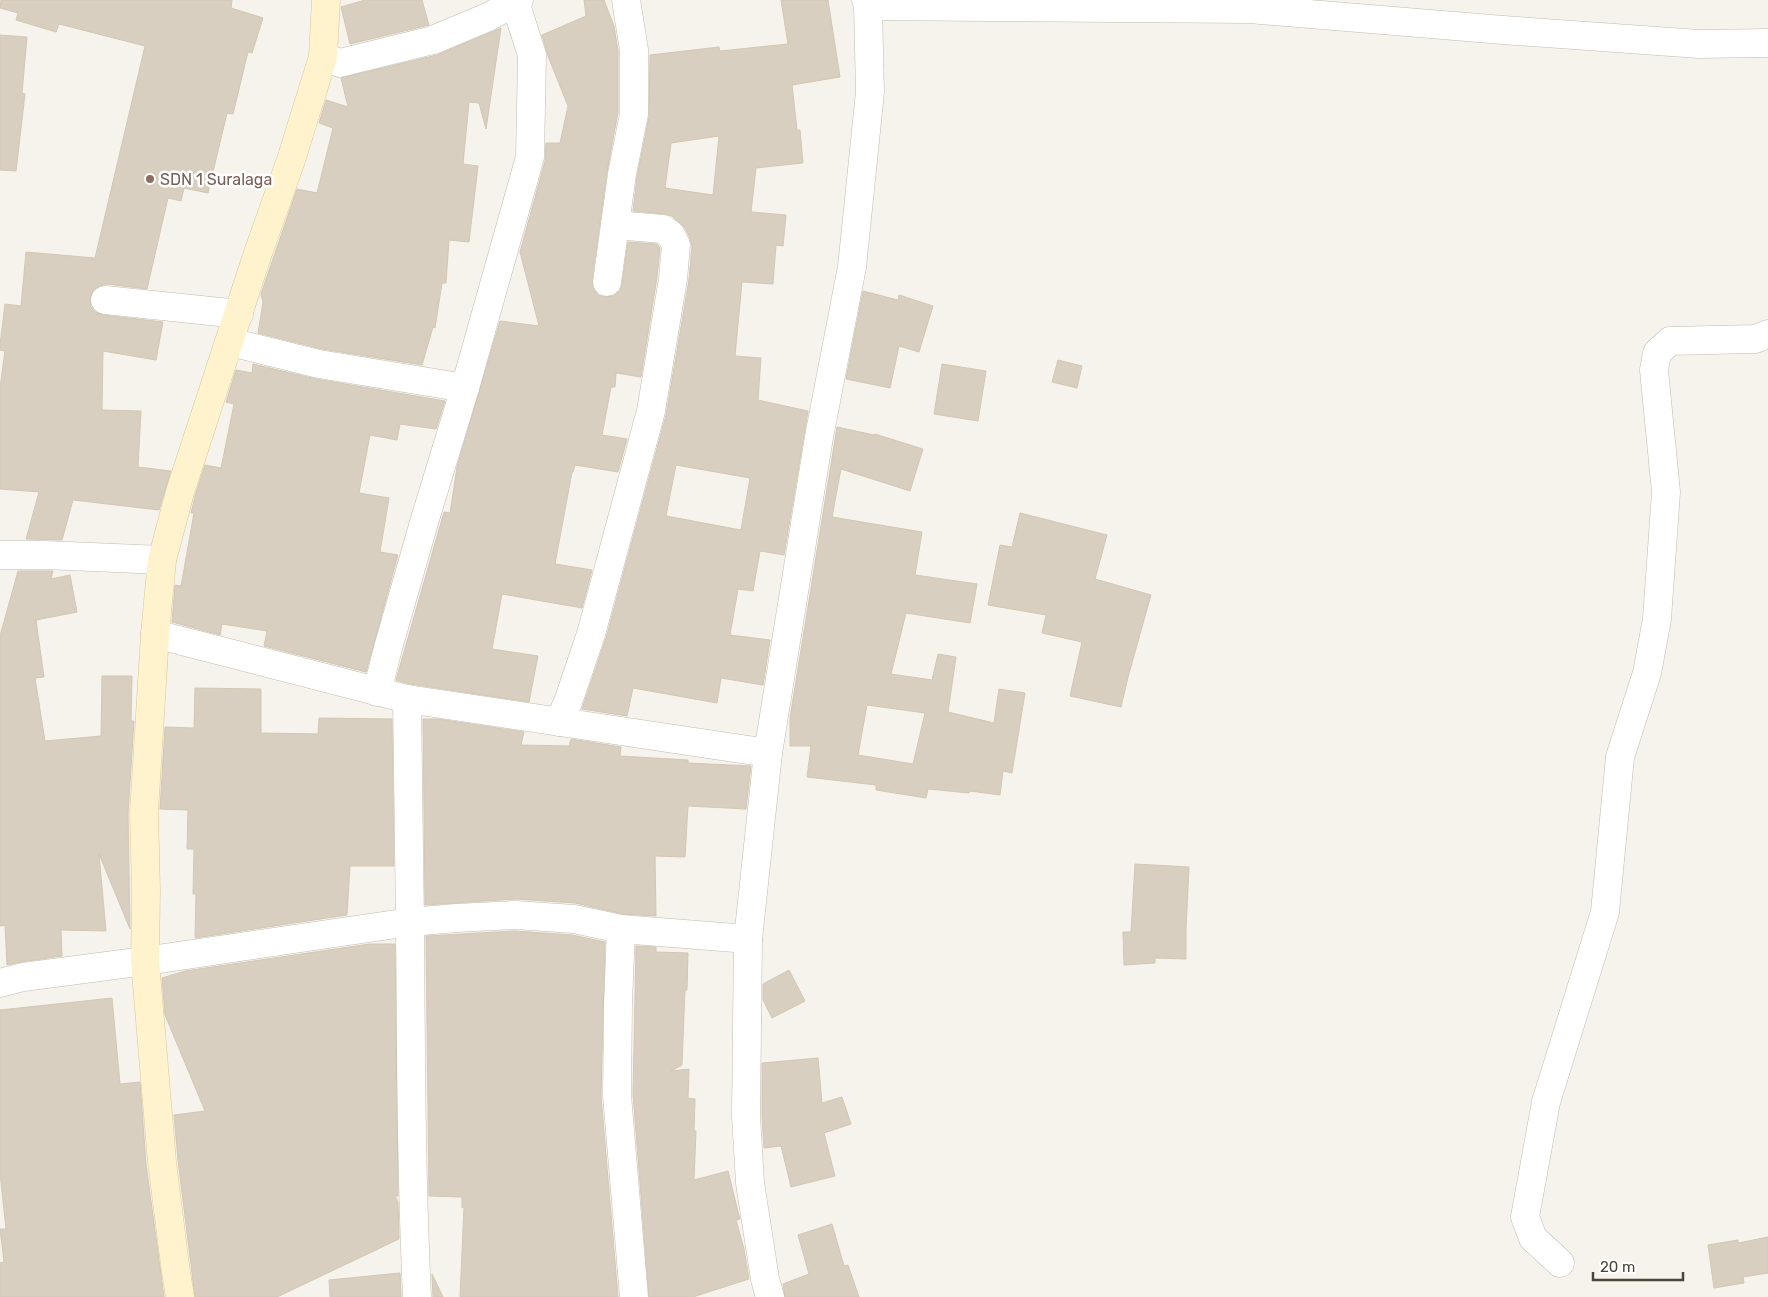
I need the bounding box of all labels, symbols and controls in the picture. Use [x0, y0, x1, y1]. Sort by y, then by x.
place label: SDN 1 Suralaga [160, 170, 272, 189]
marker: SDN 1 Suralaga [144, 173, 156, 185]
scale bar [1593, 1250, 1683, 1282]
text: 20 m [1600, 1258, 1635, 1276]

